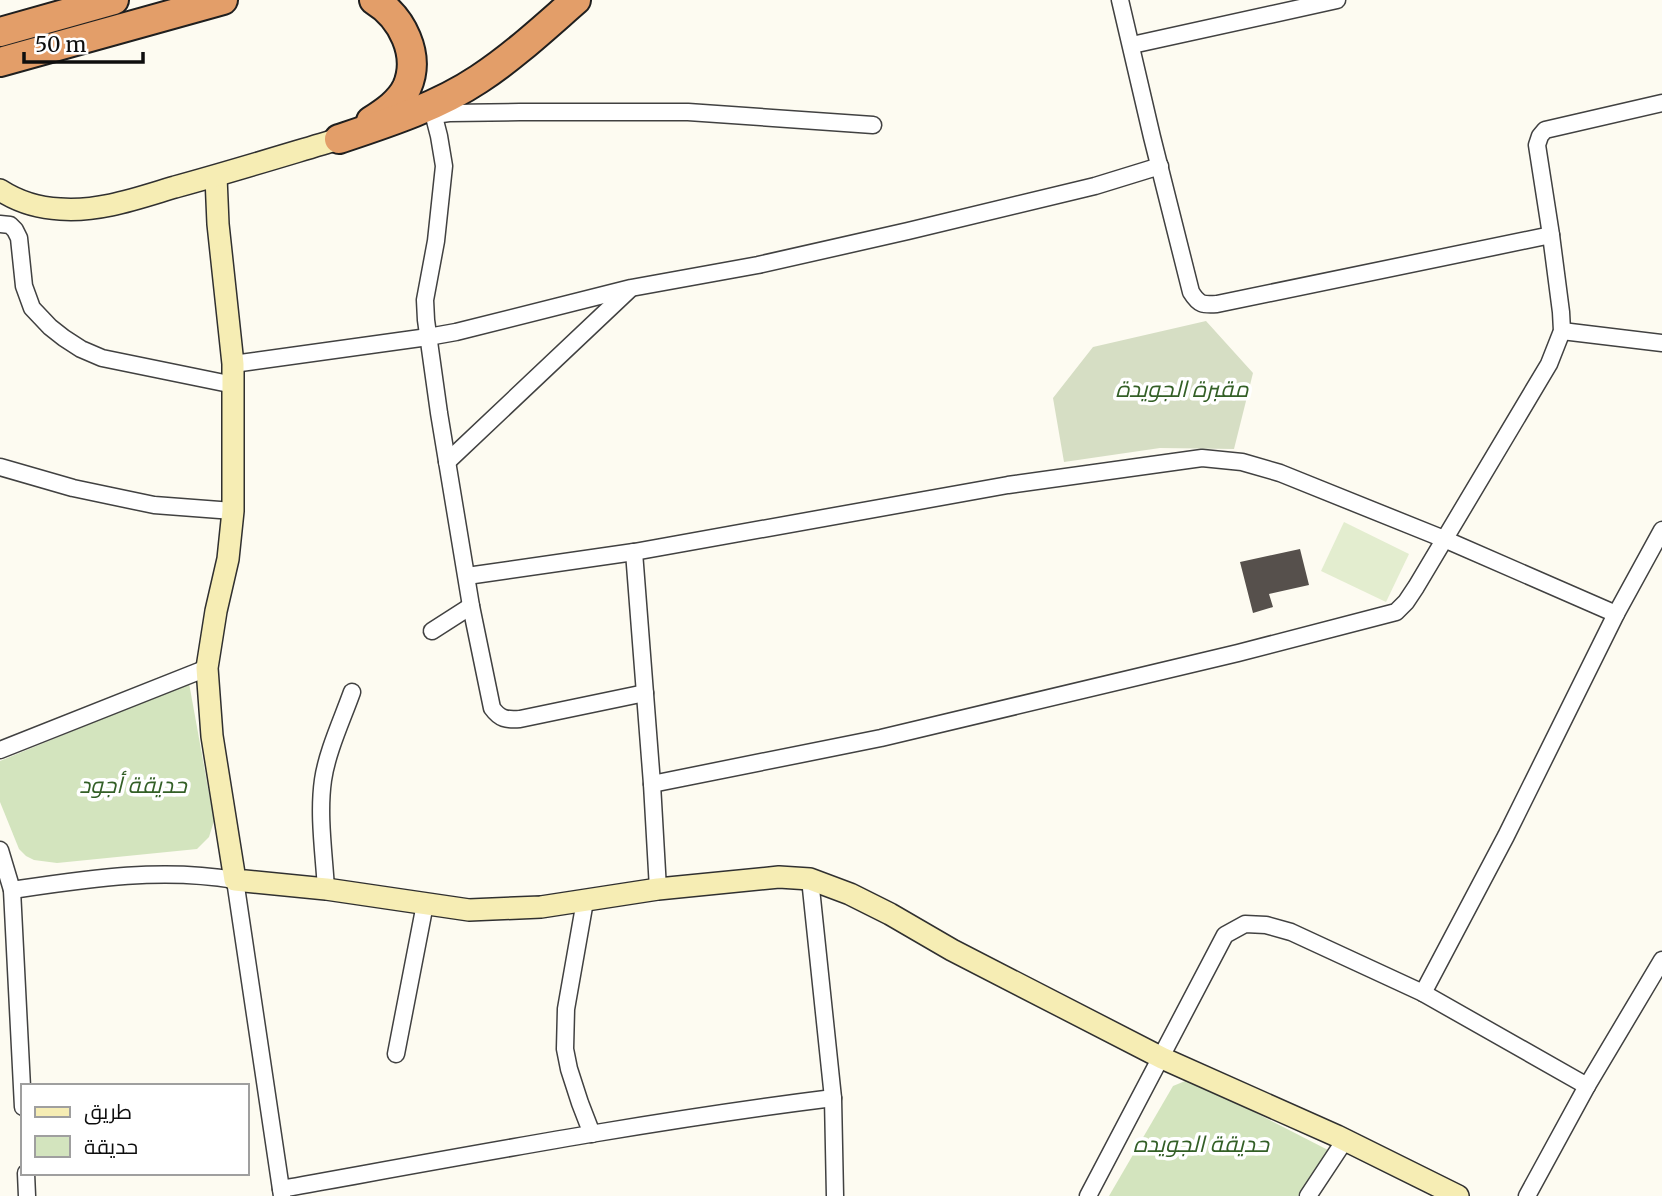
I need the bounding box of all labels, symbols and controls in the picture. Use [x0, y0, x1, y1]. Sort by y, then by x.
scale bar [24, 21, 144, 65]
text: 50 m [35, 31, 86, 58]
park label: مقبرة الجويدة [1115, 374, 1249, 403]
park label: حديقة أجود [79, 770, 188, 799]
legend [21, 1084, 248, 1175]
text: طريق [84, 1098, 132, 1125]
park label: حديقة الجويده [1133, 1129, 1270, 1158]
text: حديقة [84, 1133, 138, 1160]

